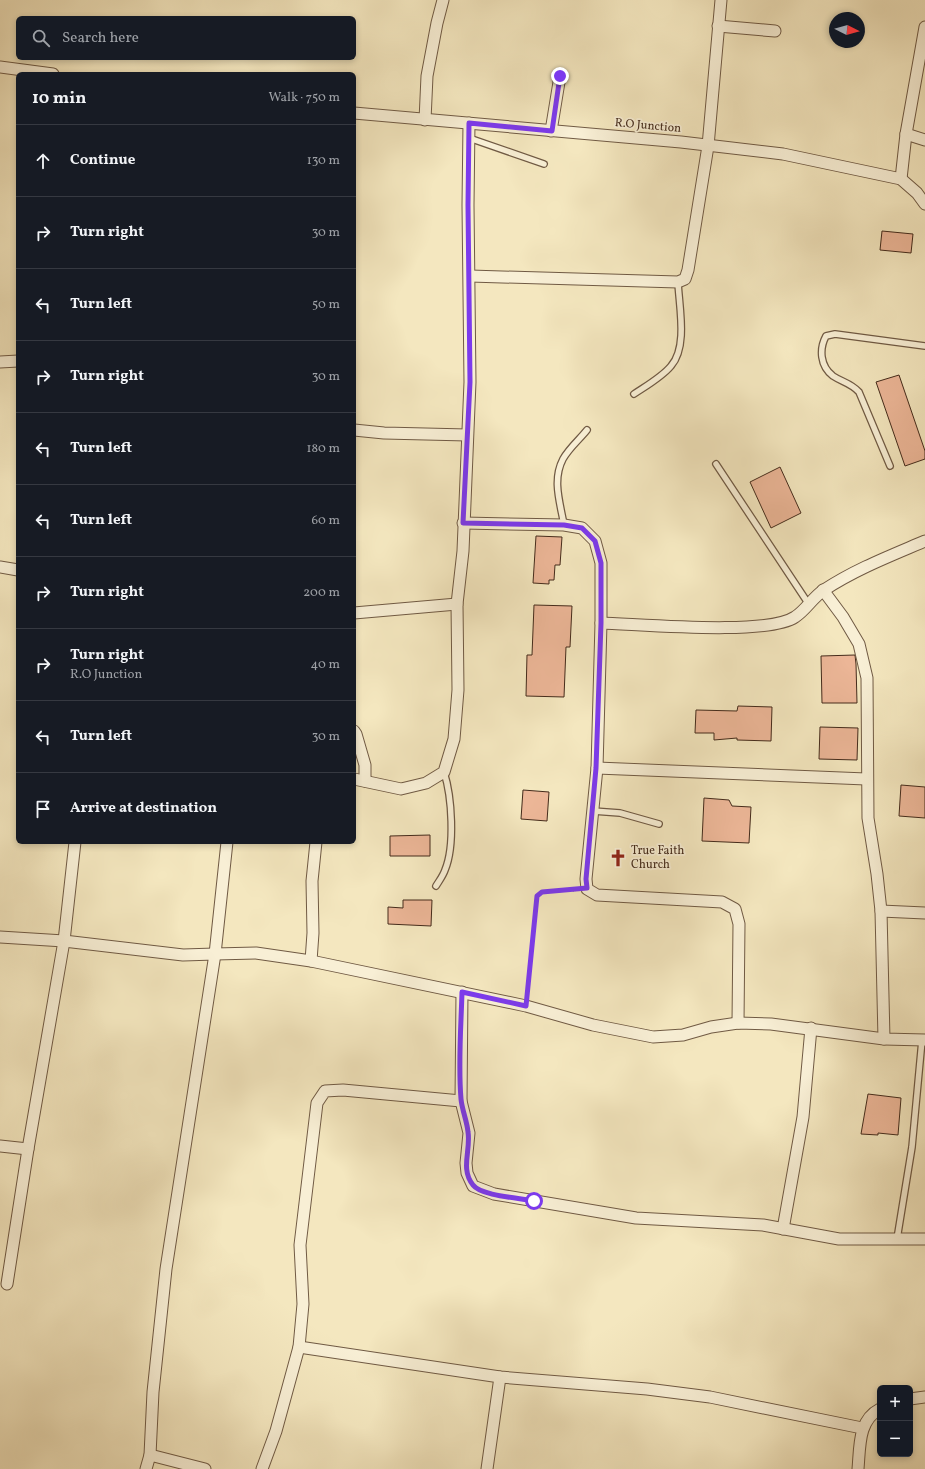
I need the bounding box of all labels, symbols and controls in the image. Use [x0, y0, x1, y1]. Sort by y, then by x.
north arrow [829, 12, 865, 48]
search box [16, 16, 356, 60]
icon: search [30, 27, 52, 49]
text: Search here [62, 28, 139, 49]
route end [551, 67, 569, 85]
text: 10 min [32, 87, 86, 110]
text: Walk · 750 m [268, 89, 340, 107]
street label: R.O Junction [614, 115, 682, 137]
icon: ahead [32, 150, 54, 172]
text: Continue [70, 150, 135, 171]
text: 130 m [307, 152, 340, 170]
icon: right [32, 222, 54, 244]
text: Turn right [70, 222, 144, 243]
text: 30 m [312, 224, 340, 242]
icon: left [32, 294, 54, 316]
text: Turn left [70, 294, 132, 315]
text: 50 m [312, 296, 340, 314]
icon: right [32, 366, 54, 388]
text: Turn right [70, 366, 144, 387]
text: 30 m [312, 368, 340, 386]
icon: left [32, 438, 54, 460]
text: Turn left [70, 438, 132, 459]
text: 180 m [306, 440, 340, 458]
icon: left [32, 510, 54, 532]
text: Turn left [70, 510, 132, 531]
text: 60 m [312, 512, 340, 530]
icon: right [32, 582, 54, 604]
text: Turn right [70, 582, 144, 603]
text: 200 m [303, 584, 340, 602]
text: Turn right [70, 645, 144, 666]
icon: right [32, 654, 54, 676]
text: 40 m [311, 656, 340, 674]
text: R.O Junction [70, 666, 142, 684]
icon: left [32, 726, 54, 748]
text: Turn left [70, 726, 132, 747]
text: 30 m [312, 728, 340, 746]
icon: arrive [32, 798, 54, 820]
text: Arrive at destination [70, 798, 217, 819]
place label: True Faith Church [631, 843, 685, 873]
church icon: True Faith Church [608, 848, 628, 868]
route start [525, 1192, 543, 1210]
map controls [877, 1385, 913, 1457]
button: + [877, 1385, 913, 1421]
button: − [877, 1421, 913, 1457]

